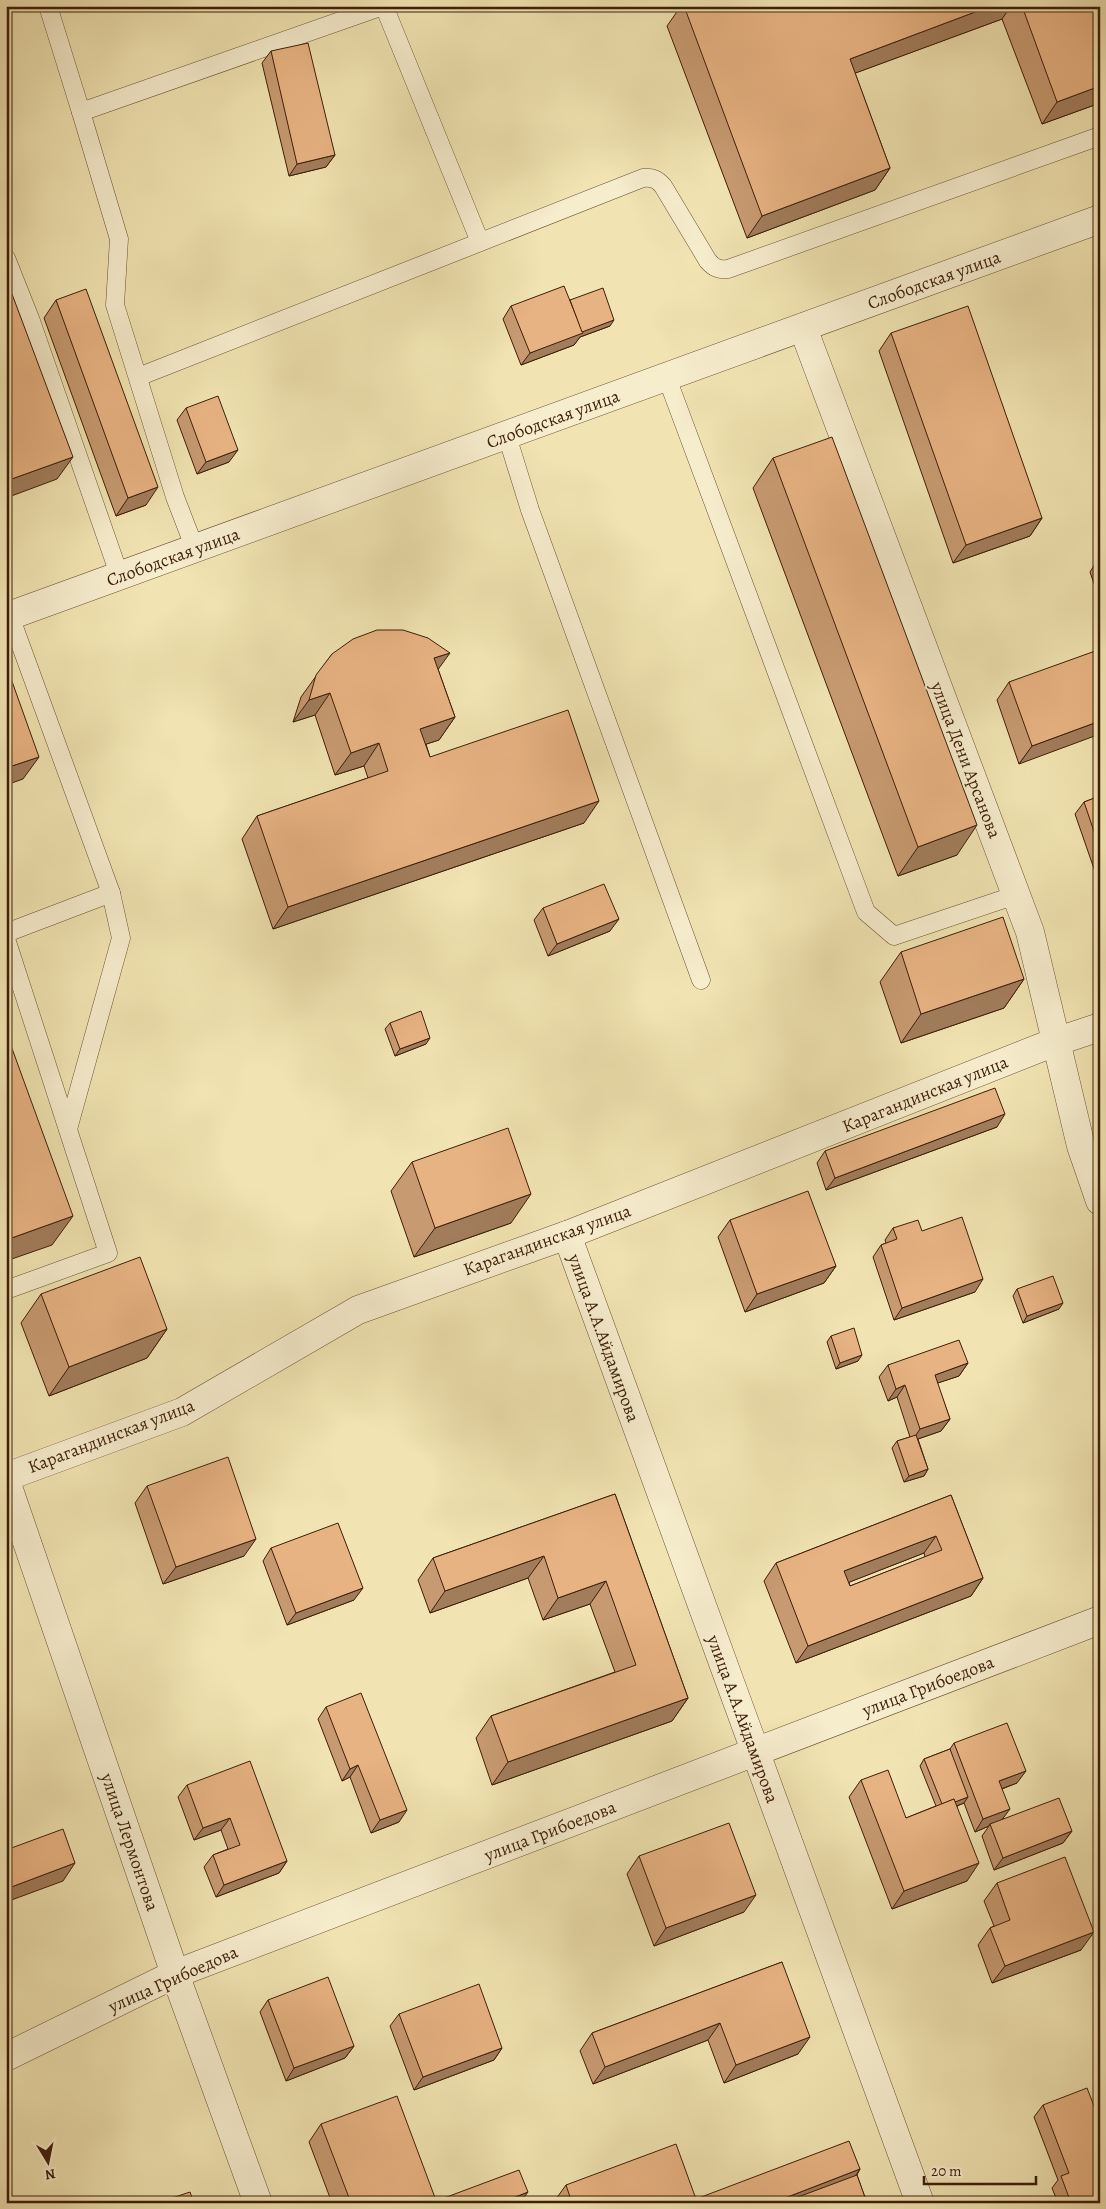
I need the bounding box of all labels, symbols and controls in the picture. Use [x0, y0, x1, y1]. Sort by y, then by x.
street label: Слободская улица [864, 245, 1005, 315]
street label: Слободская улица [483, 384, 624, 454]
street label: Слободская улица [103, 522, 244, 592]
street label: улица Дени Арсанова [925, 677, 1007, 842]
street label: Карагандинская улица [839, 1049, 1012, 1138]
street label: Карагандинская улица [460, 1198, 635, 1282]
street label: улица А.А.Айдамирова [562, 1250, 646, 1426]
street label: Карагандинская улица [24, 1393, 198, 1479]
street label: улица А.А.Айдамирова [701, 1631, 785, 1807]
street label: улица Грибоедова [858, 1650, 998, 1723]
street label: улица Лермонтова [95, 1769, 165, 1915]
street label: улица Грибоедова [480, 1795, 620, 1868]
street label: улица Грибоедова [104, 1939, 242, 2019]
north arrow [22, 2136, 72, 2186]
scale bar [924, 2154, 1036, 2186]
text: 20 m [931, 2161, 962, 2181]
text: N [43, 2164, 57, 2185]

